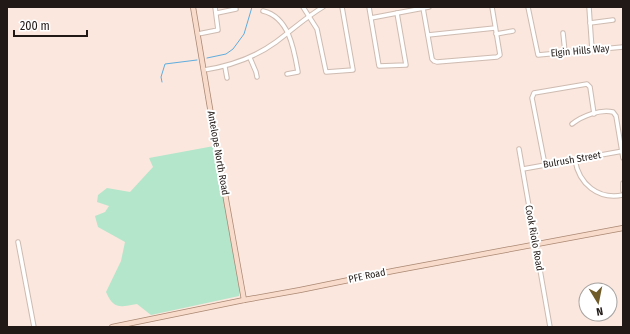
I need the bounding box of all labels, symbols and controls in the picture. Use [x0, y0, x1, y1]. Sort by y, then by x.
scale bar [14, 12, 87, 38]
text: 200 m [20, 19, 50, 33]
street label: Elgin Hills Way [550, 42, 610, 60]
street label: Antelope North Road [205, 110, 231, 196]
street label: Bulrush Street [542, 149, 603, 171]
street label: Cook Riolo Road [522, 204, 546, 272]
street label: PFE Road [347, 266, 387, 286]
north arrow [578, 282, 618, 322]
text: N [595, 304, 604, 318]

